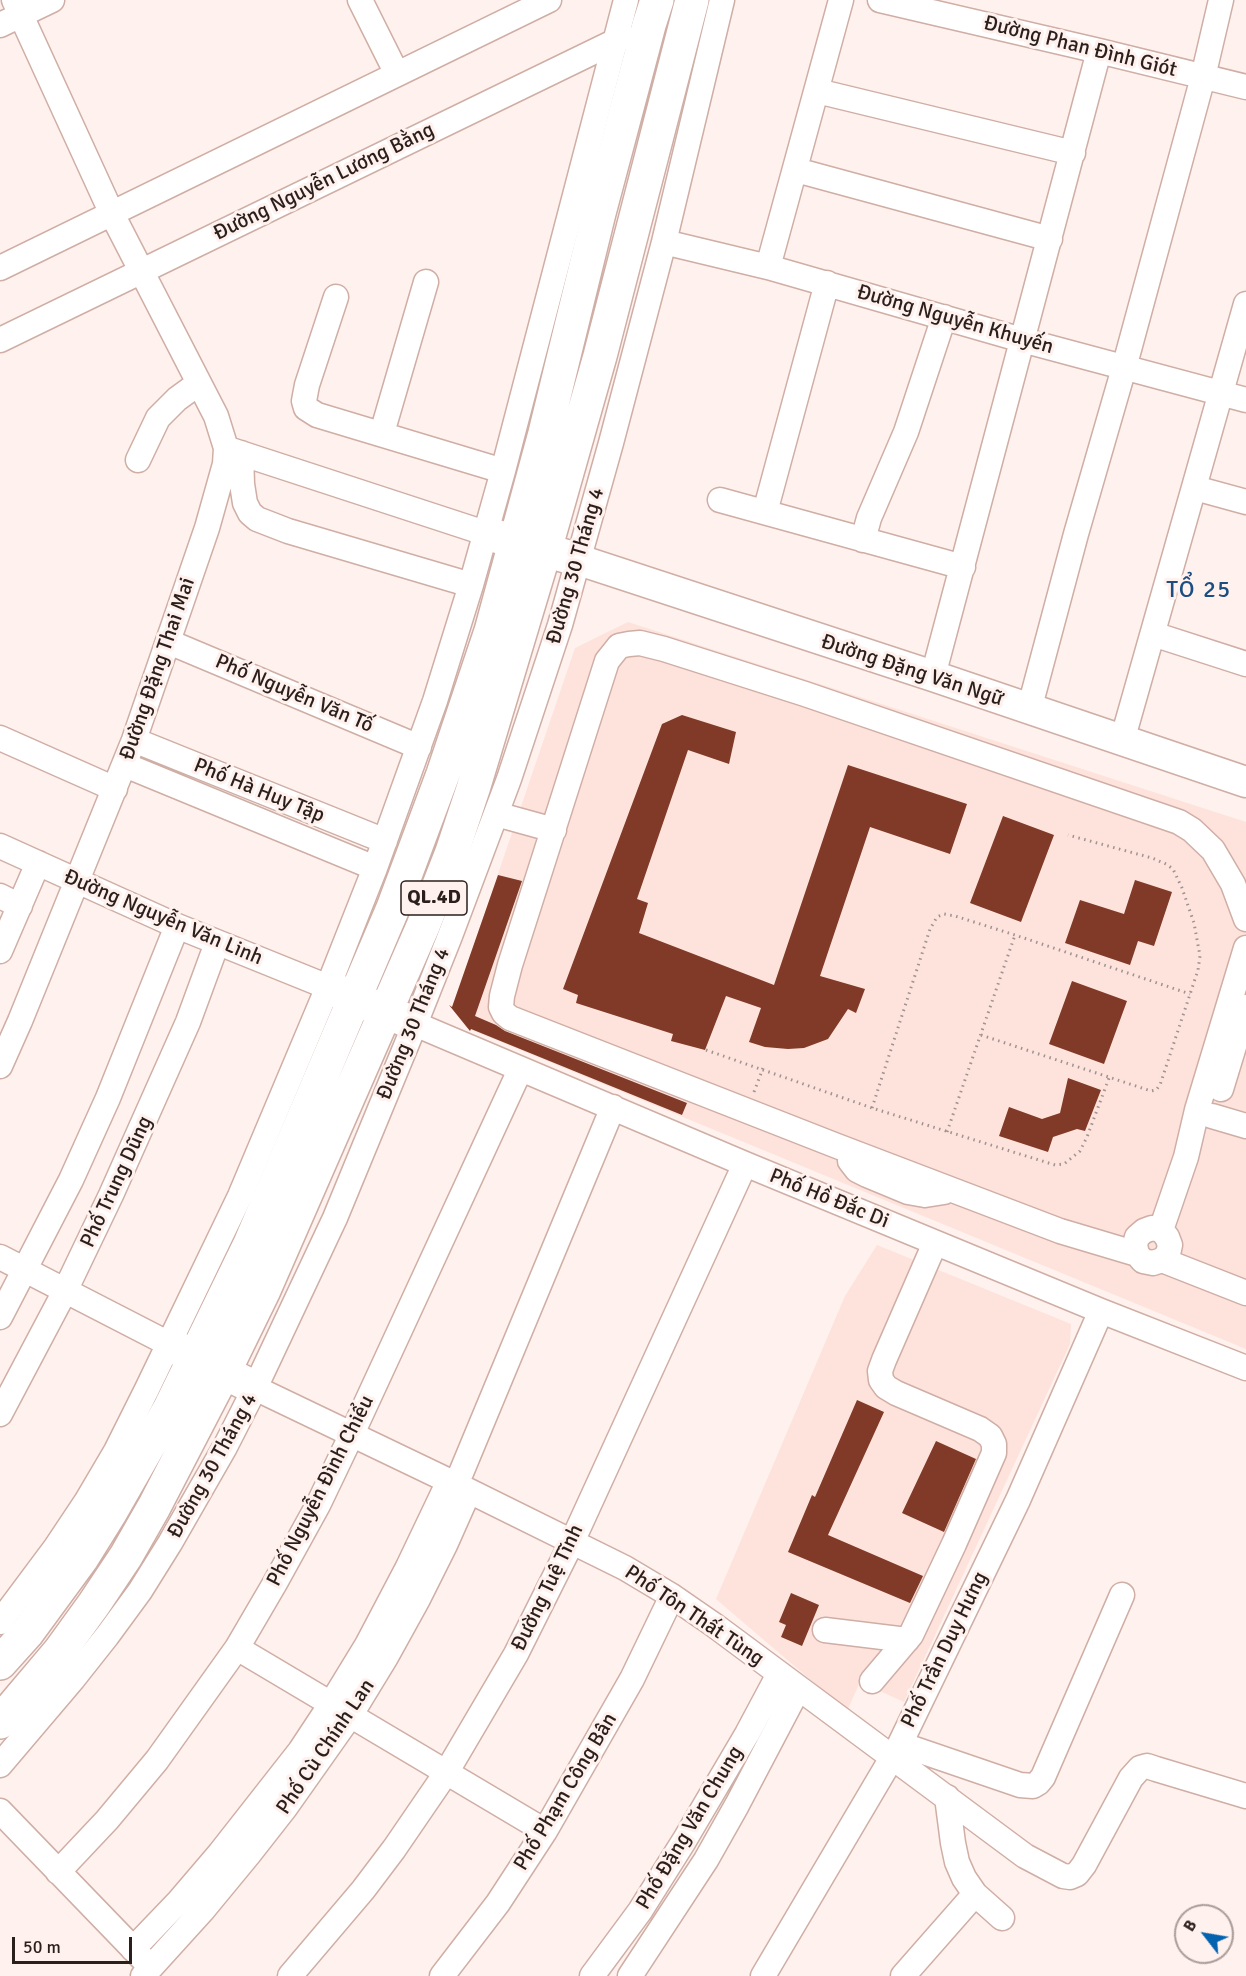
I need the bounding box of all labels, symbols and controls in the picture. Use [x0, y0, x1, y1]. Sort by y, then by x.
street label: Đường Phan Đình Giót [981, 11, 1179, 83]
street label: Đường Nguyễn Lương Bằng [209, 117, 439, 247]
street label: Đường Nguyễn Khuyến [854, 280, 1056, 360]
street label: Đường 30 Tháng 4 [542, 485, 610, 647]
street label: Đường Đặng Thai Mai [115, 574, 201, 764]
district label: TỔ 25 [1166, 577, 1232, 605]
street label: Đường Đặng Văn Ngữ [818, 630, 1006, 712]
street label: Phố Nguyễn Văn Tố [211, 649, 377, 739]
street label: Phố Hà Huy Tập [190, 753, 328, 829]
street label: Đường Nguyễn Văn Linh [60, 865, 266, 971]
road number: QL.4D [401, 881, 467, 915]
street label: Đường 30 Tháng 4 [372, 944, 456, 1104]
street label: Phố Trung Dũng [76, 1112, 158, 1252]
street label: Phố Hồ Đắc Di [766, 1164, 892, 1234]
street label: Đường 30 Tháng 4 [163, 1389, 263, 1543]
street label: Phố Nguyễn Đình Chiểu [262, 1391, 380, 1591]
street label: Đường Tuệ Tĩnh [506, 1521, 590, 1655]
street label: Phố Tôn Thất Tùng [620, 1560, 768, 1672]
street label: Phố Trần Duy Hưng [896, 1568, 994, 1732]
street label: Phố Cù Chính Lan [271, 1675, 381, 1819]
street label: Phố Phạm Công Bân [509, 1709, 623, 1875]
street label: Phố Đặng Văn Chung [631, 1742, 749, 1914]
north arrow [1174, 1904, 1234, 1964]
text: B [1179, 1916, 1201, 1935]
scale bar [15, 1925, 135, 1963]
text: 50 m [23, 1936, 61, 1958]

